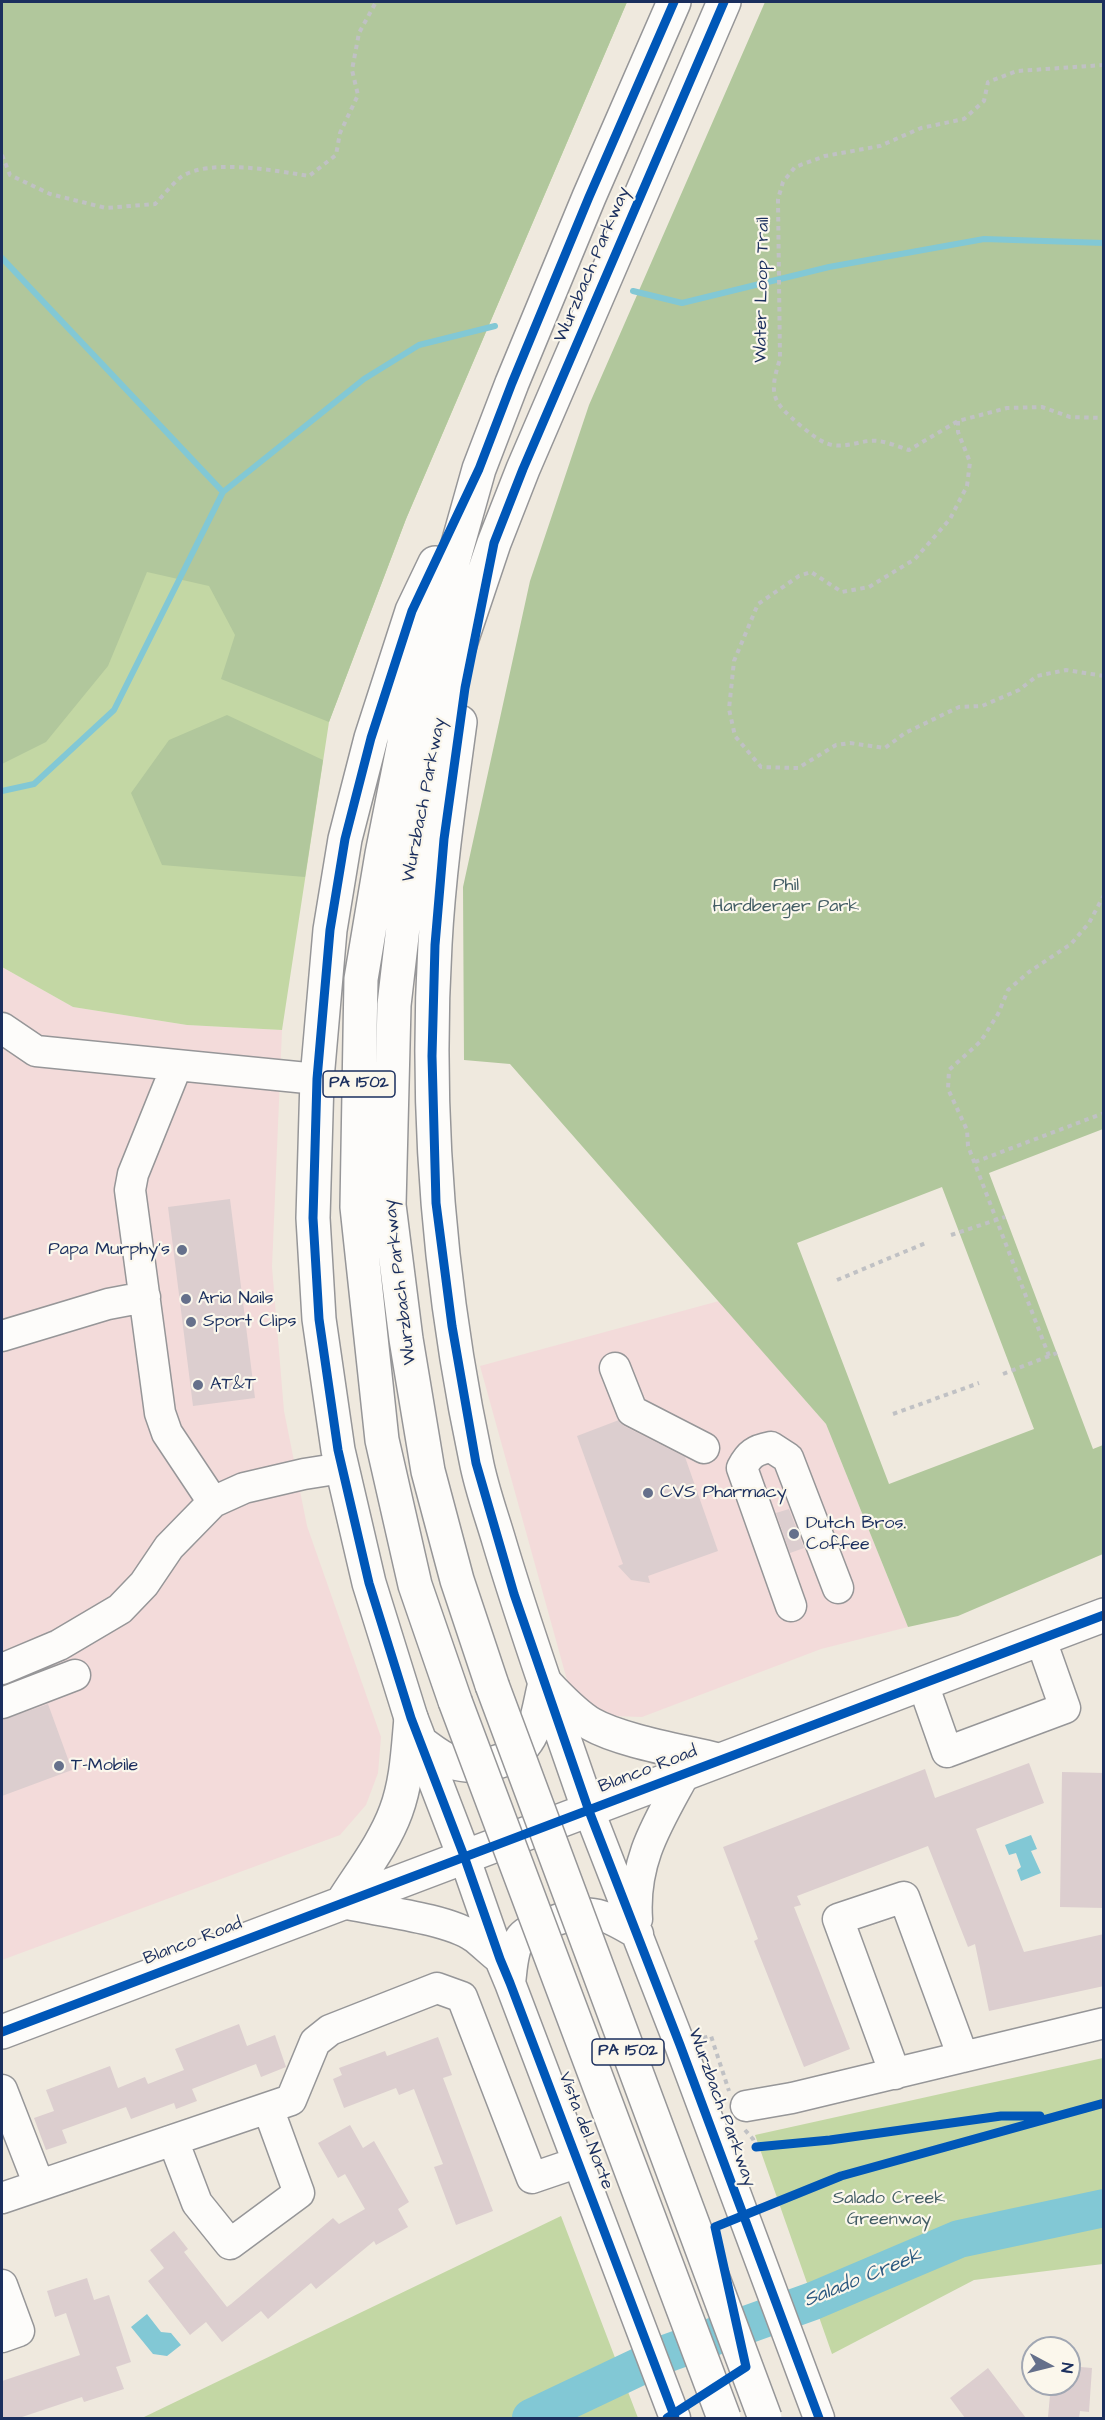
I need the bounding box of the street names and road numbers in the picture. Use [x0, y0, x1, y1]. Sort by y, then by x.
street label: Wurzbach Parkway [550, 184, 636, 346]
street label: Water Loop Trail [751, 217, 775, 363]
street label: Wurzbach Parkway [398, 716, 452, 884]
road number: PA 1502 [323, 1071, 395, 1097]
street label: Wurzbach Parkway [380, 1198, 422, 1366]
street label: Blanco Road [596, 1741, 700, 1799]
street label: Blanco Road [141, 1913, 245, 1971]
street label: Wurzbach Parkway [682, 2026, 760, 2190]
road number: PA 1502 [592, 2039, 664, 2065]
street label: Vista del Norte [553, 2069, 617, 2193]

